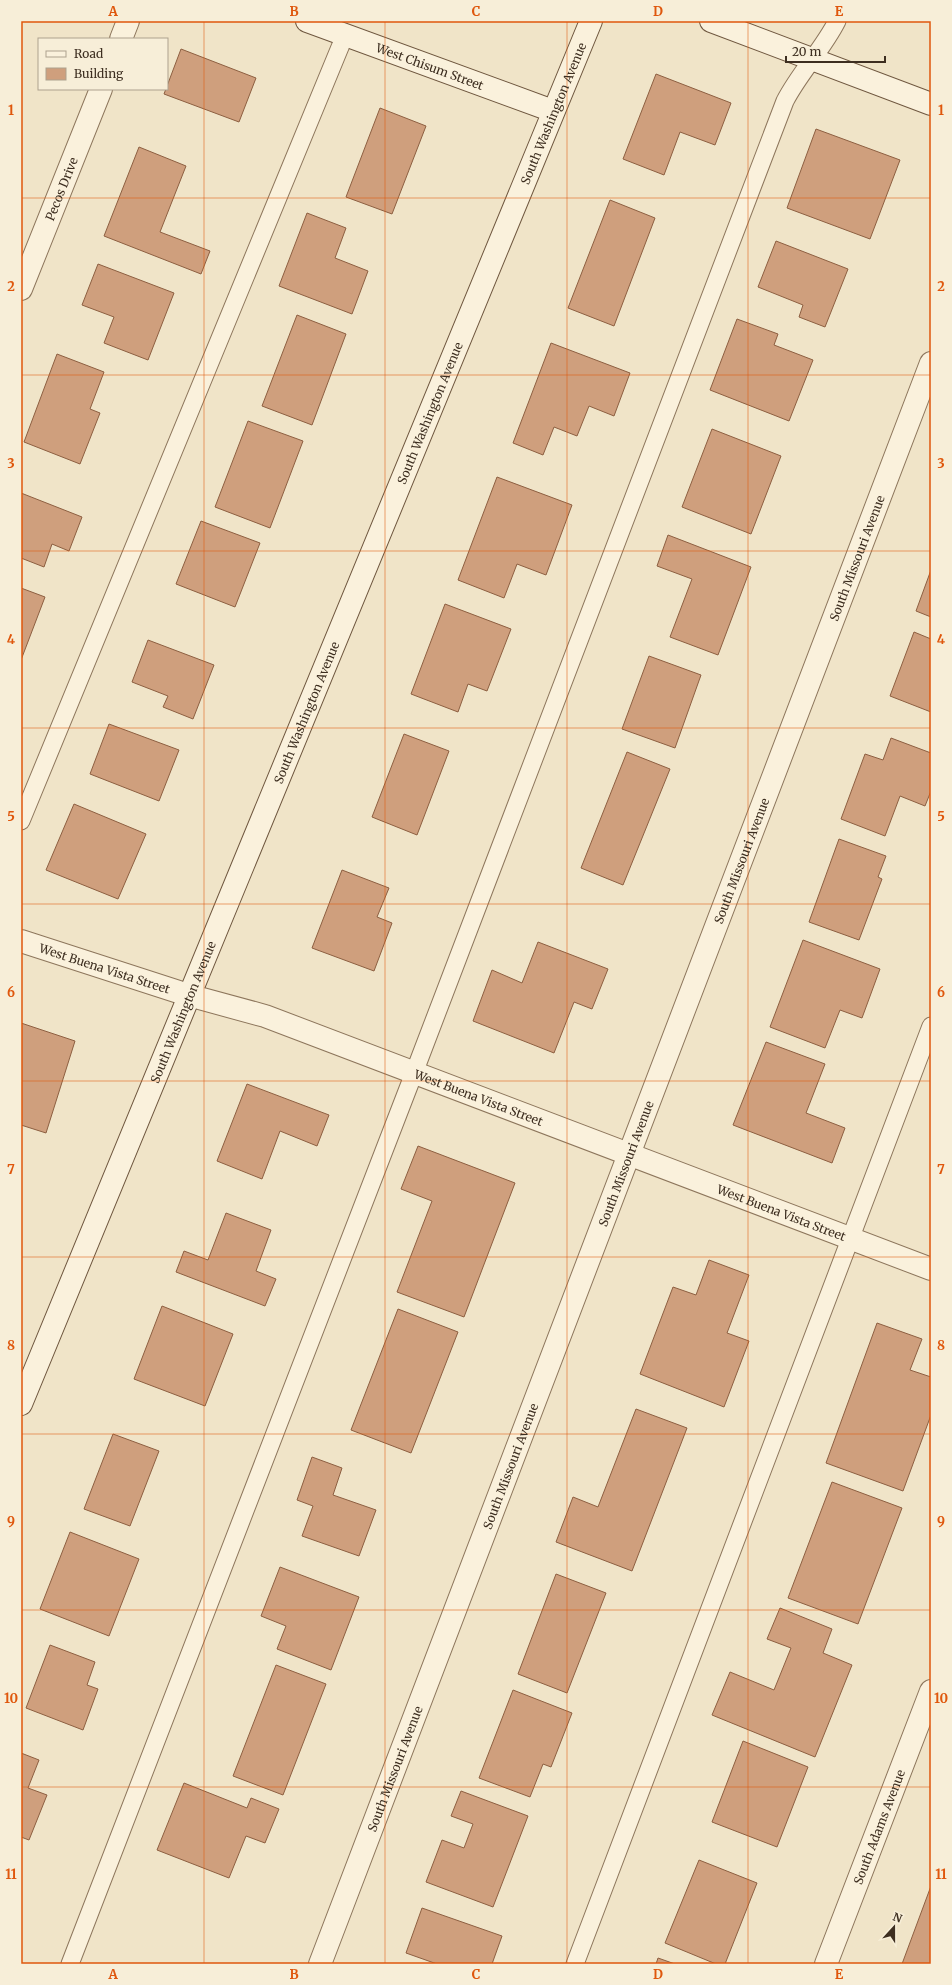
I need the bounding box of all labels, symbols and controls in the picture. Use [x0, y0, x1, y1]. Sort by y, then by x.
text: A [107, 3, 118, 20]
text: B [289, 3, 299, 20]
text: C [472, 3, 481, 20]
text: D [653, 3, 663, 20]
text: E [835, 3, 844, 20]
legend [38, 38, 168, 90]
scale bar [786, 38, 885, 64]
street label: West Chisum Street [373, 39, 486, 93]
street label: South Washington Avenue [517, 40, 589, 187]
text: 20 m [792, 44, 821, 59]
text: Road [74, 46, 103, 61]
text: Building [74, 66, 124, 81]
text: 1 [8, 102, 14, 119]
text: 1 [938, 102, 944, 119]
street label: Pecos Drive [42, 155, 80, 223]
text: 2 [7, 278, 15, 295]
text: 2 [937, 278, 945, 295]
street label: South Washington Avenue [394, 340, 465, 486]
text: 3 [7, 455, 15, 472]
text: 3 [937, 455, 945, 472]
street label: South Missouri Avenue [826, 493, 887, 623]
text: 4 [7, 631, 16, 648]
text: 4 [937, 631, 946, 648]
street label: South Washington Avenue [270, 639, 342, 786]
street label: South Missouri Avenue [710, 796, 772, 926]
text: 5 [7, 808, 15, 825]
text: 5 [937, 808, 945, 825]
street label: South Washington Avenue [147, 939, 219, 1085]
street label: West Buena Vista Street [37, 940, 172, 996]
text: 6 [7, 984, 15, 1001]
text: 6 [937, 984, 945, 1001]
street label: West Buena Vista Street [411, 1066, 545, 1129]
street label: South Missouri Avenue [595, 1098, 656, 1228]
text: 7 [7, 1161, 15, 1178]
text: 7 [937, 1161, 945, 1178]
street label: West Buena Vista Street [714, 1181, 848, 1244]
text: 8 [7, 1337, 15, 1354]
text: 8 [937, 1337, 945, 1354]
street label: South Missouri Avenue [479, 1401, 541, 1531]
text: 9 [7, 1513, 15, 1530]
text: 9 [937, 1513, 945, 1530]
text: 10 [4, 1690, 18, 1707]
text: 10 [934, 1690, 948, 1707]
street label: South Missouri Avenue [364, 1704, 425, 1834]
street label: South Adams Avenue [850, 1767, 908, 1886]
text: 11 [5, 1866, 17, 1883]
text: 11 [935, 1866, 947, 1883]
north arrow [874, 1907, 914, 1947]
text: N [891, 1910, 904, 1926]
text: A [107, 1966, 118, 1983]
text: B [289, 1966, 299, 1983]
text: C [472, 1966, 481, 1983]
text: D [653, 1966, 663, 1983]
text: E [835, 1966, 844, 1983]

